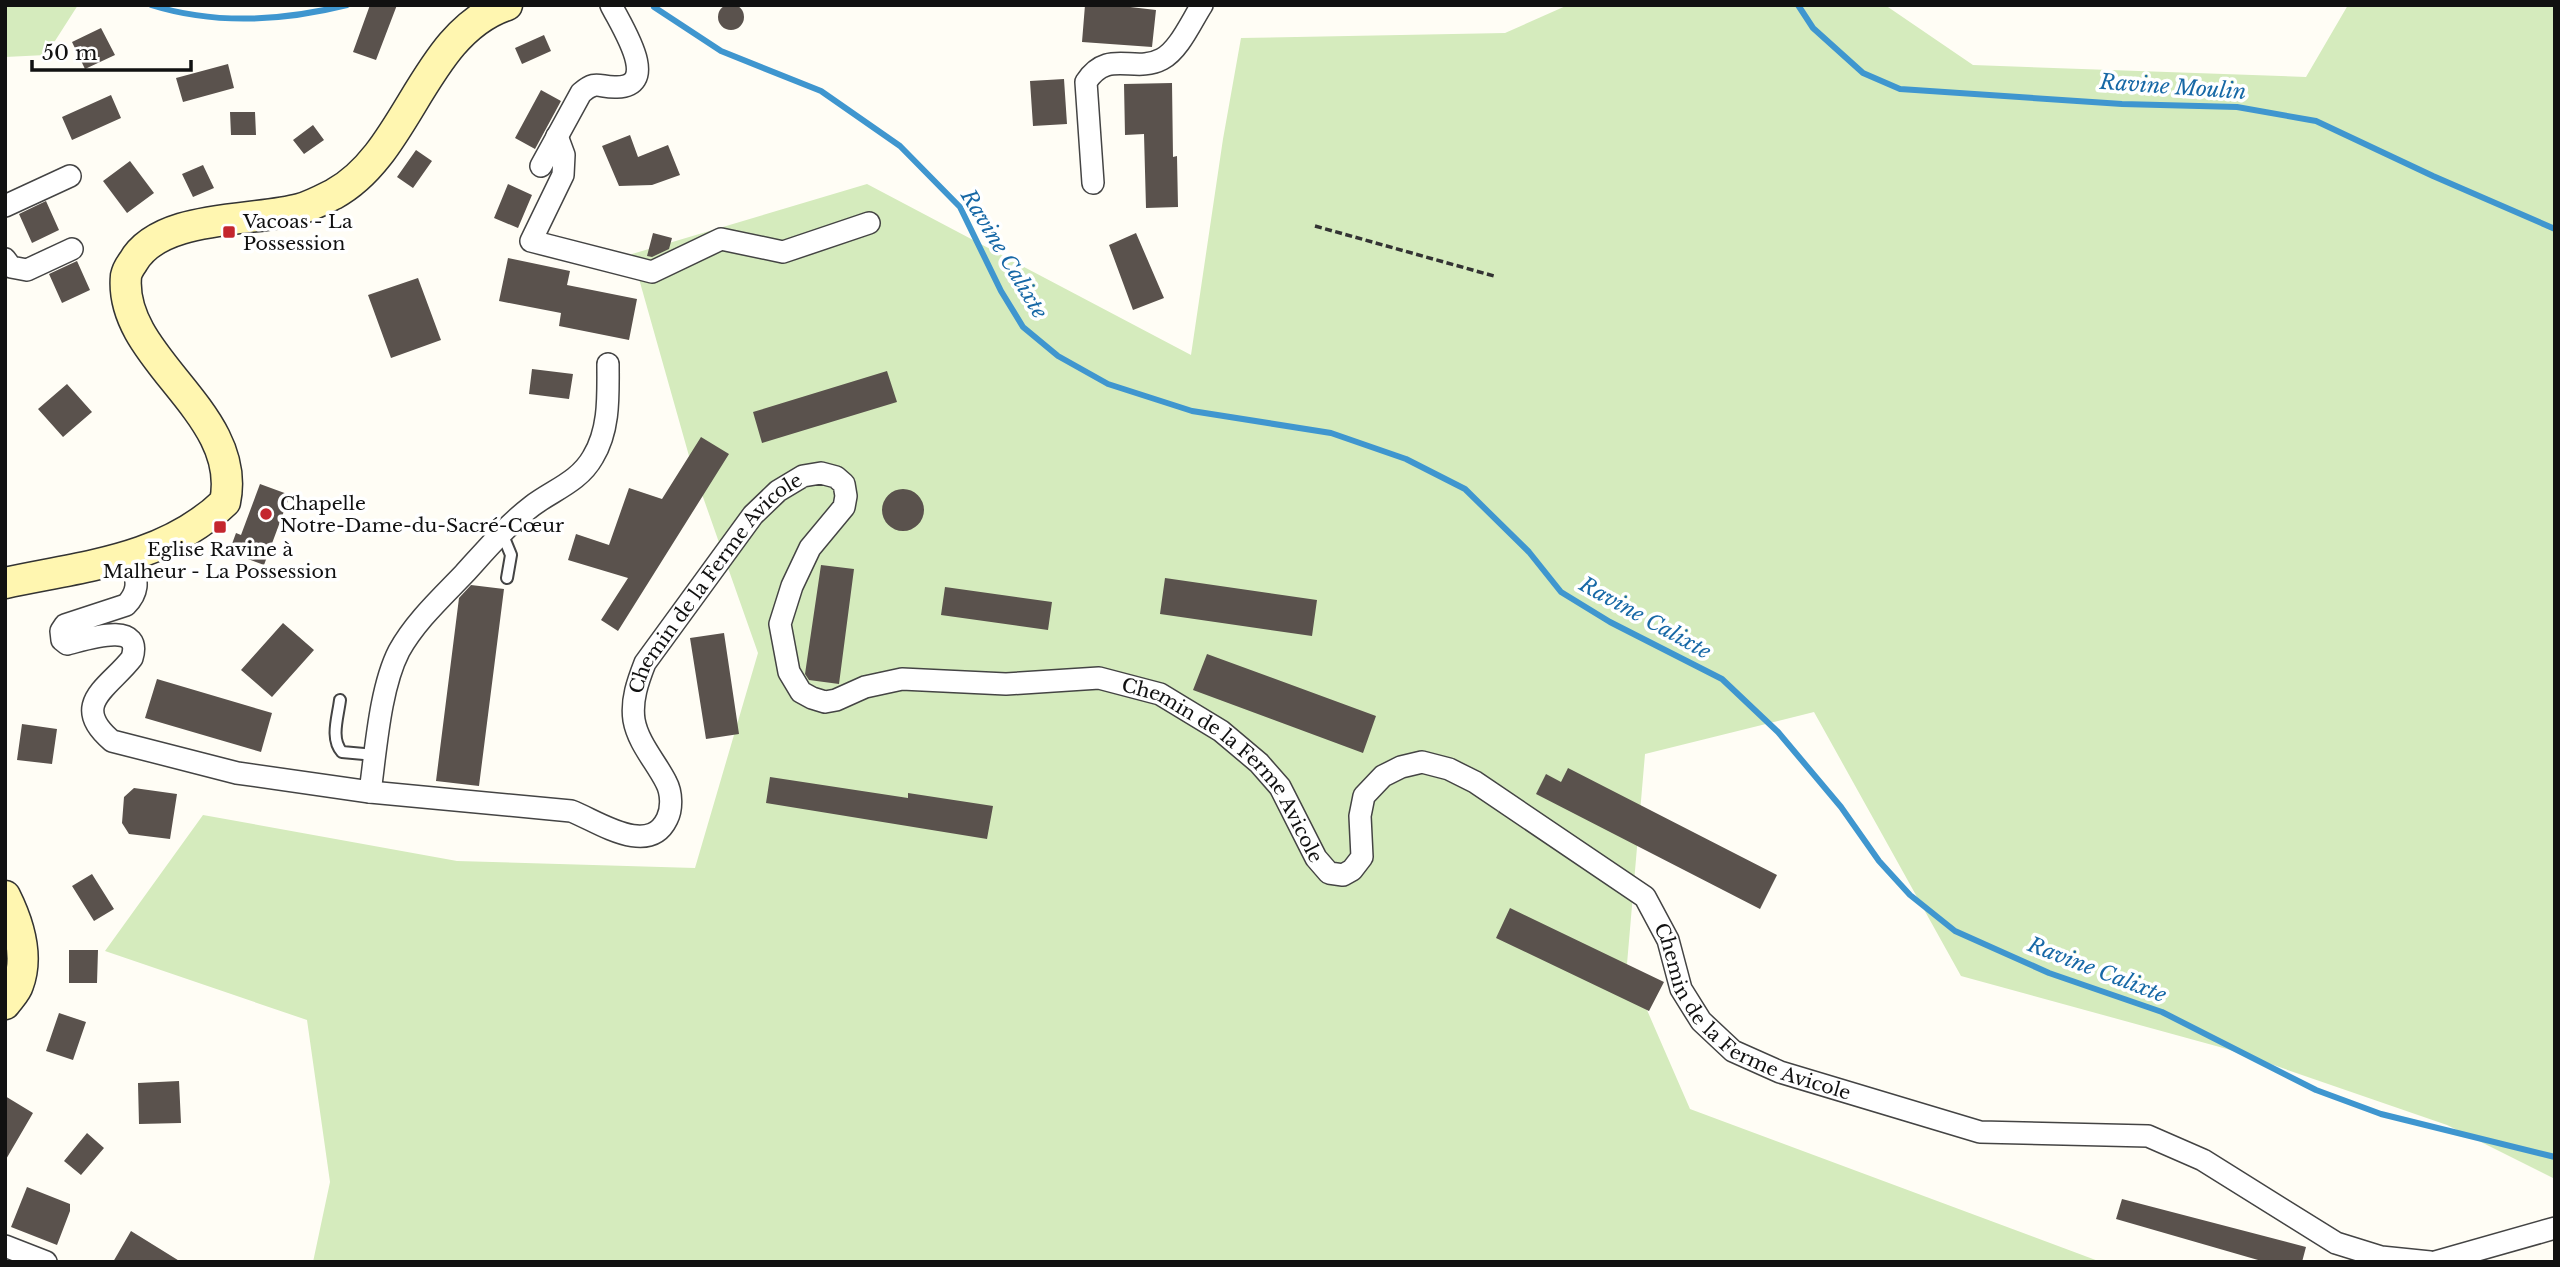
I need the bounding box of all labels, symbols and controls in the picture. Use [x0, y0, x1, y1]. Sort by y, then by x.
scale bar [32, 28, 191, 72]
text: 50 m [42, 40, 98, 66]
water label: Ravine Moulin [2098, 69, 2247, 105]
water label: Ravine Calixte [955, 184, 1053, 324]
place label: Vacoas - La Possession [242, 210, 353, 255]
marker: Vacoas - La Possession [221, 224, 237, 240]
street label: Chemin de la Ferme Avicole [624, 468, 806, 696]
place label: Chapelle Notre-Dame-du-Sacré-Cœur [280, 492, 564, 537]
marker: Chapelle Notre-Dame-du-Sacré-Cœur [258, 506, 274, 522]
marker: Eglise Ravine à Malheur - La Possession [212, 519, 228, 535]
place label: Eglise Ravine à Malheur - La Possession [103, 538, 337, 583]
water label: Ravine Calixte [1574, 571, 1716, 665]
street label: Chemin de la Ferme Avicole [1119, 673, 1327, 867]
street label: Chemin de la Ferme Avicole [1649, 919, 1853, 1105]
water label: Ravine Calixte [2023, 931, 2170, 1008]

